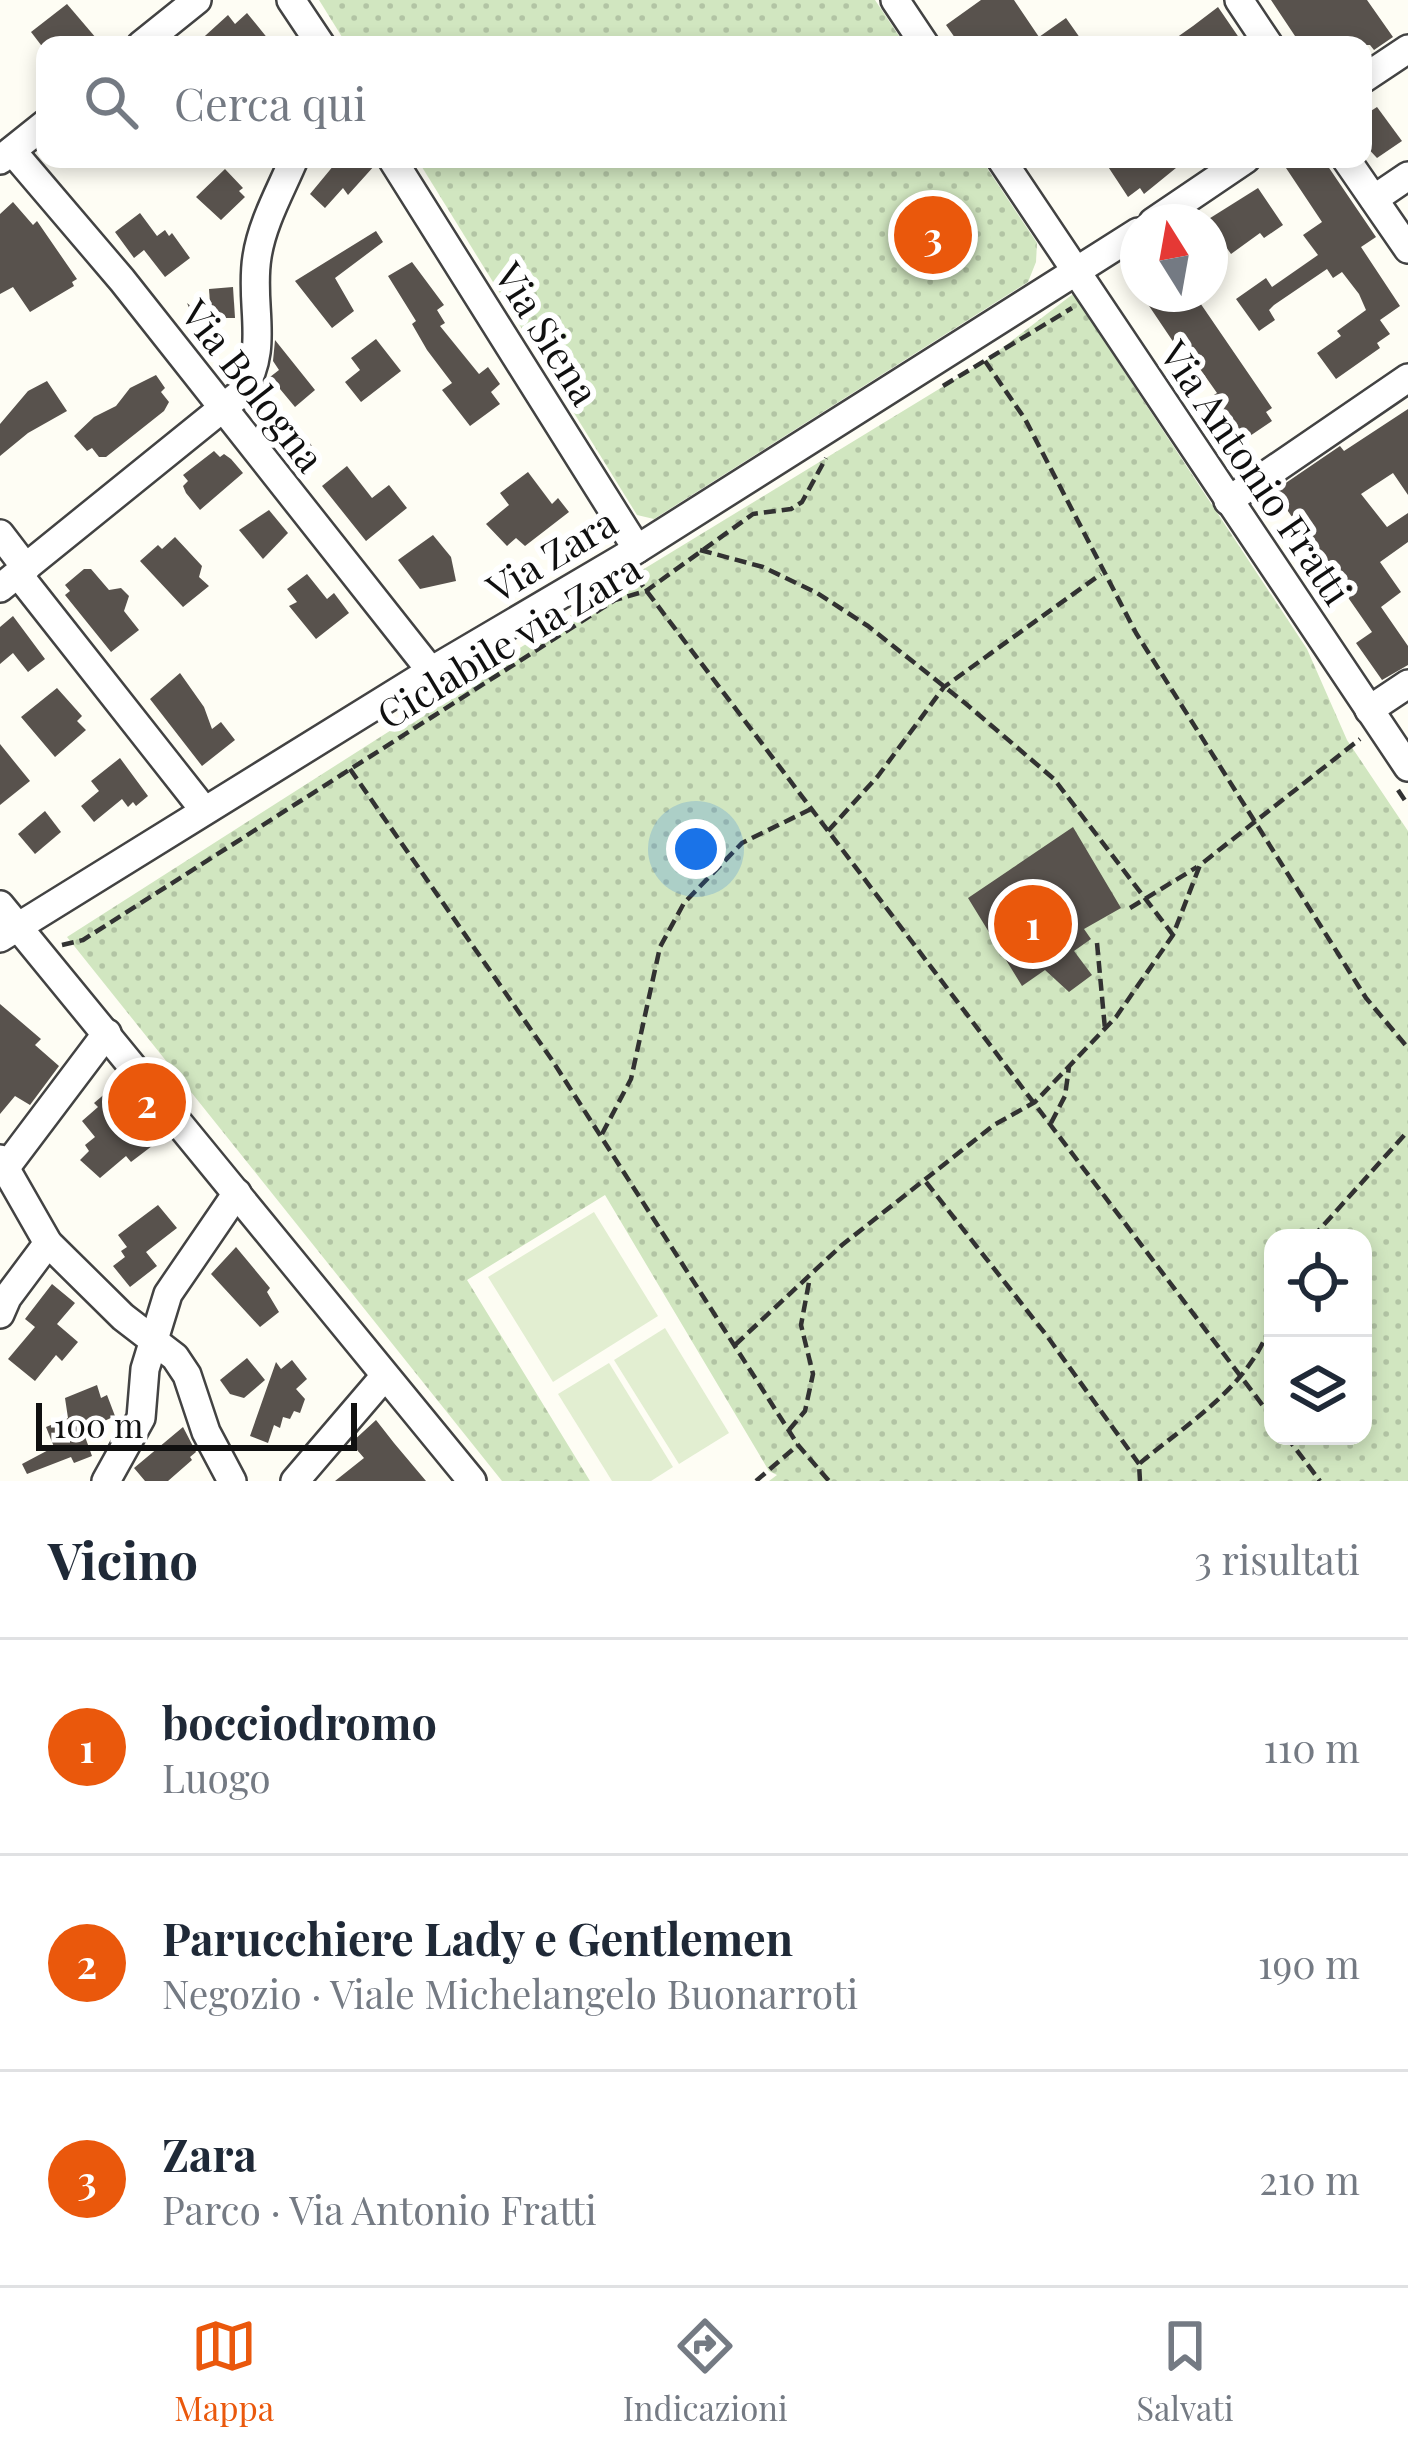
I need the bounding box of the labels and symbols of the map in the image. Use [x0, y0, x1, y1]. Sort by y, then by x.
pin: 3 [894, 190, 972, 280]
north arrow [1120, 204, 1228, 312]
street label: Via Siena [483, 251, 612, 414]
street label: Via Bologna [170, 288, 338, 482]
street label: Via Antonio Fratti [1149, 329, 1365, 614]
street label: Via Zara [475, 495, 626, 614]
street label: Ciclabile via Zara [367, 540, 650, 739]
your location [666, 819, 726, 879]
pin: 1 [994, 879, 1072, 969]
pin: 2 [108, 1057, 186, 1147]
scale bar [36, 1397, 357, 1450]

